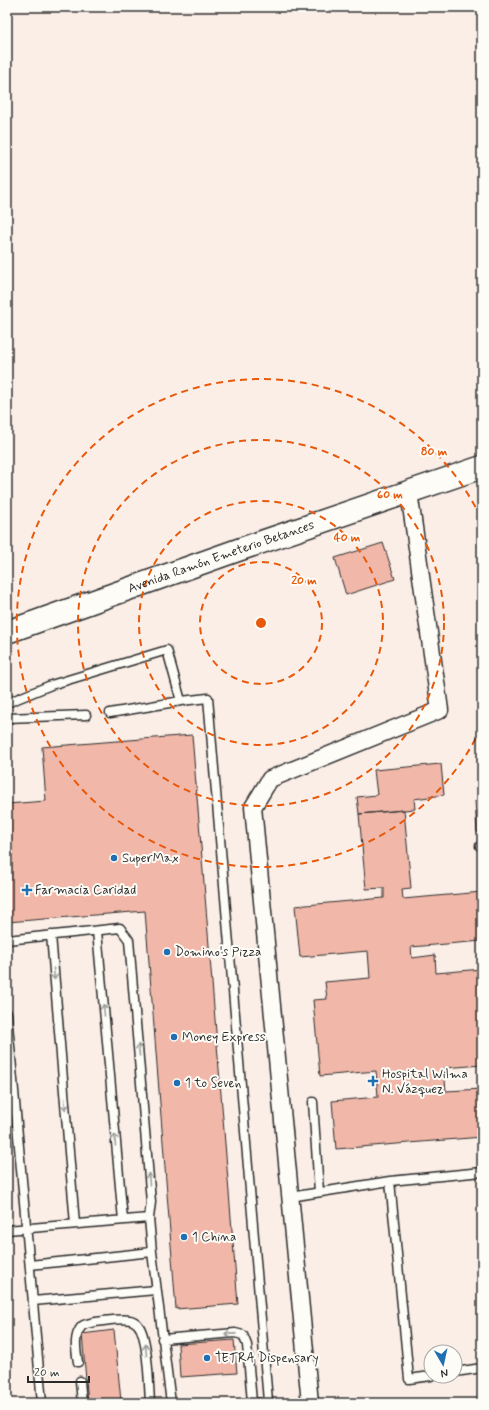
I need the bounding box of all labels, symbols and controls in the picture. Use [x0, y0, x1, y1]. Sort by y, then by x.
text: 80 m [421, 444, 448, 460]
text: 60 m [377, 487, 403, 503]
street label: Avenida Ramón Emeterio Betances [126, 516, 317, 597]
text: 40 m [334, 530, 361, 546]
text: 20 m [291, 573, 317, 589]
centre of rings [254, 616, 268, 630]
place label: SuperMax [122, 850, 179, 867]
marker: SuperMax [109, 853, 119, 863]
place label: Farmacia Caridad [35, 882, 136, 899]
marker: Farmacia Caridad [22, 885, 32, 895]
place label: Domino's Pizza [175, 944, 261, 961]
marker: Domino's Pizza [162, 947, 172, 957]
one-way arrow [51, 967, 58, 980]
one-way arrow [100, 1004, 107, 1017]
place label: Money Express [182, 1029, 266, 1046]
marker: Money Express [169, 1032, 179, 1042]
one-way arrow [135, 1044, 142, 1057]
place label: Hospital Wilma N. Vázquez [382, 1066, 468, 1098]
place label: 1 to Seven [185, 1075, 241, 1092]
marker: Hospital Wilma N. Vázquez [367, 1075, 379, 1087]
marker: 1 to Seven [172, 1078, 182, 1088]
one-way arrow [62, 1097, 69, 1110]
one-way arrow [112, 1133, 119, 1146]
one-way arrow [146, 1173, 153, 1186]
place label: 1 China [192, 1229, 236, 1246]
marker: 1 China [179, 1232, 189, 1242]
one-way arrow [224, 1330, 237, 1338]
one-way arrow [142, 1344, 149, 1357]
north arrow [423, 1344, 463, 1384]
place label: TETRA Dispensary [215, 1350, 319, 1367]
marker: TETRA Dispensary [202, 1353, 212, 1363]
scale bar [28, 1358, 89, 1384]
text: 20 m [34, 1365, 60, 1381]
text: N [440, 1365, 449, 1380]

